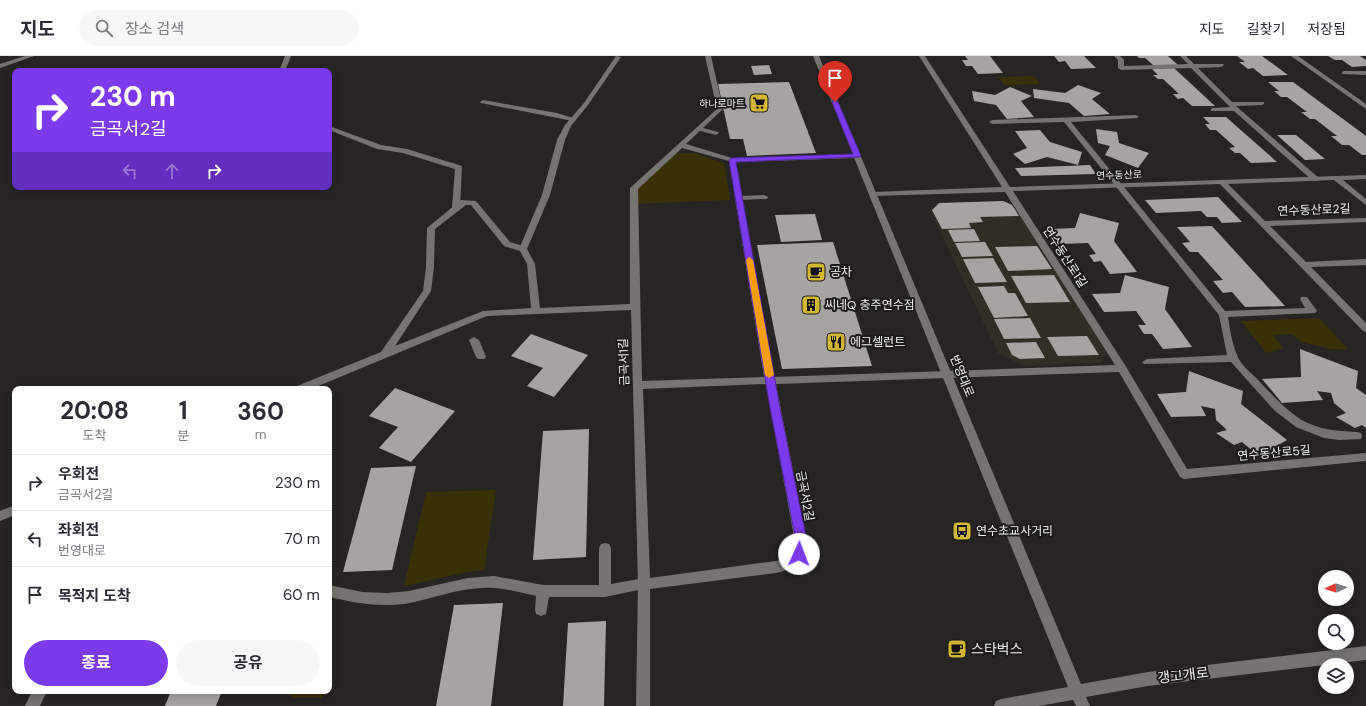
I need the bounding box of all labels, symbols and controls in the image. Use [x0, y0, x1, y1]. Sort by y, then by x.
search box [79, 10, 359, 46]
text: 지도 [20, 17, 55, 42]
icon: search [93, 17, 115, 39]
text: 장소 검색 [125, 19, 184, 39]
text: 지도 [1199, 20, 1225, 38]
text: 길찾기 [1247, 20, 1285, 38]
text: 저장됨 [1307, 20, 1346, 38]
pin [818, 61, 852, 102]
icon: arrive [824, 67, 846, 89]
text: 230 m [90, 78, 176, 115]
icon: right [24, 84, 76, 136]
supermarket icon: 하나로마트 [748, 92, 770, 114]
place label: 하나로마트 [699, 97, 745, 110]
text: 금곡서2길 [90, 117, 167, 141]
icon: left [119, 160, 141, 182]
icon: ahead [161, 160, 183, 182]
icon: right [203, 160, 225, 182]
street label: 연수동산로 [1096, 168, 1142, 182]
street label: 연수동산로2길 [1277, 201, 1351, 219]
street label: 연수동산로1길 [1039, 223, 1091, 291]
cafe icon: 공차 [805, 261, 827, 283]
place label: 공차 [830, 264, 852, 280]
building icon: 씨네Q 충주연수점 [800, 294, 822, 316]
place label: 씨네Q 충주연수점 [825, 297, 915, 313]
restaurant icon: 에그셀런트 [825, 331, 847, 353]
place label: 에그셀런트 [850, 334, 905, 350]
street label: 금곡서1길 [615, 338, 633, 386]
street label: 번영대로 [946, 353, 978, 399]
text: 20:08 [60, 395, 129, 426]
text: 1 [179, 395, 187, 426]
text: 360 [237, 396, 284, 427]
text: m [255, 426, 266, 443]
text: 도착 [83, 427, 107, 444]
text: 분 [177, 427, 189, 444]
street label: 연수동산로5길 [1237, 442, 1311, 464]
text: 우회전 [58, 464, 99, 484]
street label: 금곡서2길 [792, 469, 818, 523]
icon: right [24, 472, 46, 494]
text: 230 m [275, 473, 320, 493]
text: 금곡서2길 [58, 486, 113, 503]
text: 좌회전 [58, 520, 99, 540]
bus stop icon: 연수초교사거리 [951, 520, 973, 542]
place label: 연수초교사거리 [976, 523, 1053, 539]
icon: left [24, 528, 46, 550]
text: 70 m [285, 529, 320, 549]
position arrow [778, 533, 820, 575]
text: 번영대로 [58, 542, 106, 559]
north arrow [1318, 570, 1354, 606]
map controls [1318, 570, 1354, 694]
icon: arrive [24, 584, 46, 606]
text: 60 m [283, 585, 320, 605]
text: 목적지 도착 [58, 586, 131, 606]
button: search [1318, 614, 1354, 650]
cafe icon: 스타벅스 [946, 638, 968, 660]
button: 종료 [24, 640, 168, 686]
button: 공유 [176, 640, 320, 686]
place label: 스타벅스 [971, 640, 1023, 658]
button: layers [1318, 658, 1354, 694]
street label: 갱고개로 [1156, 663, 1210, 687]

